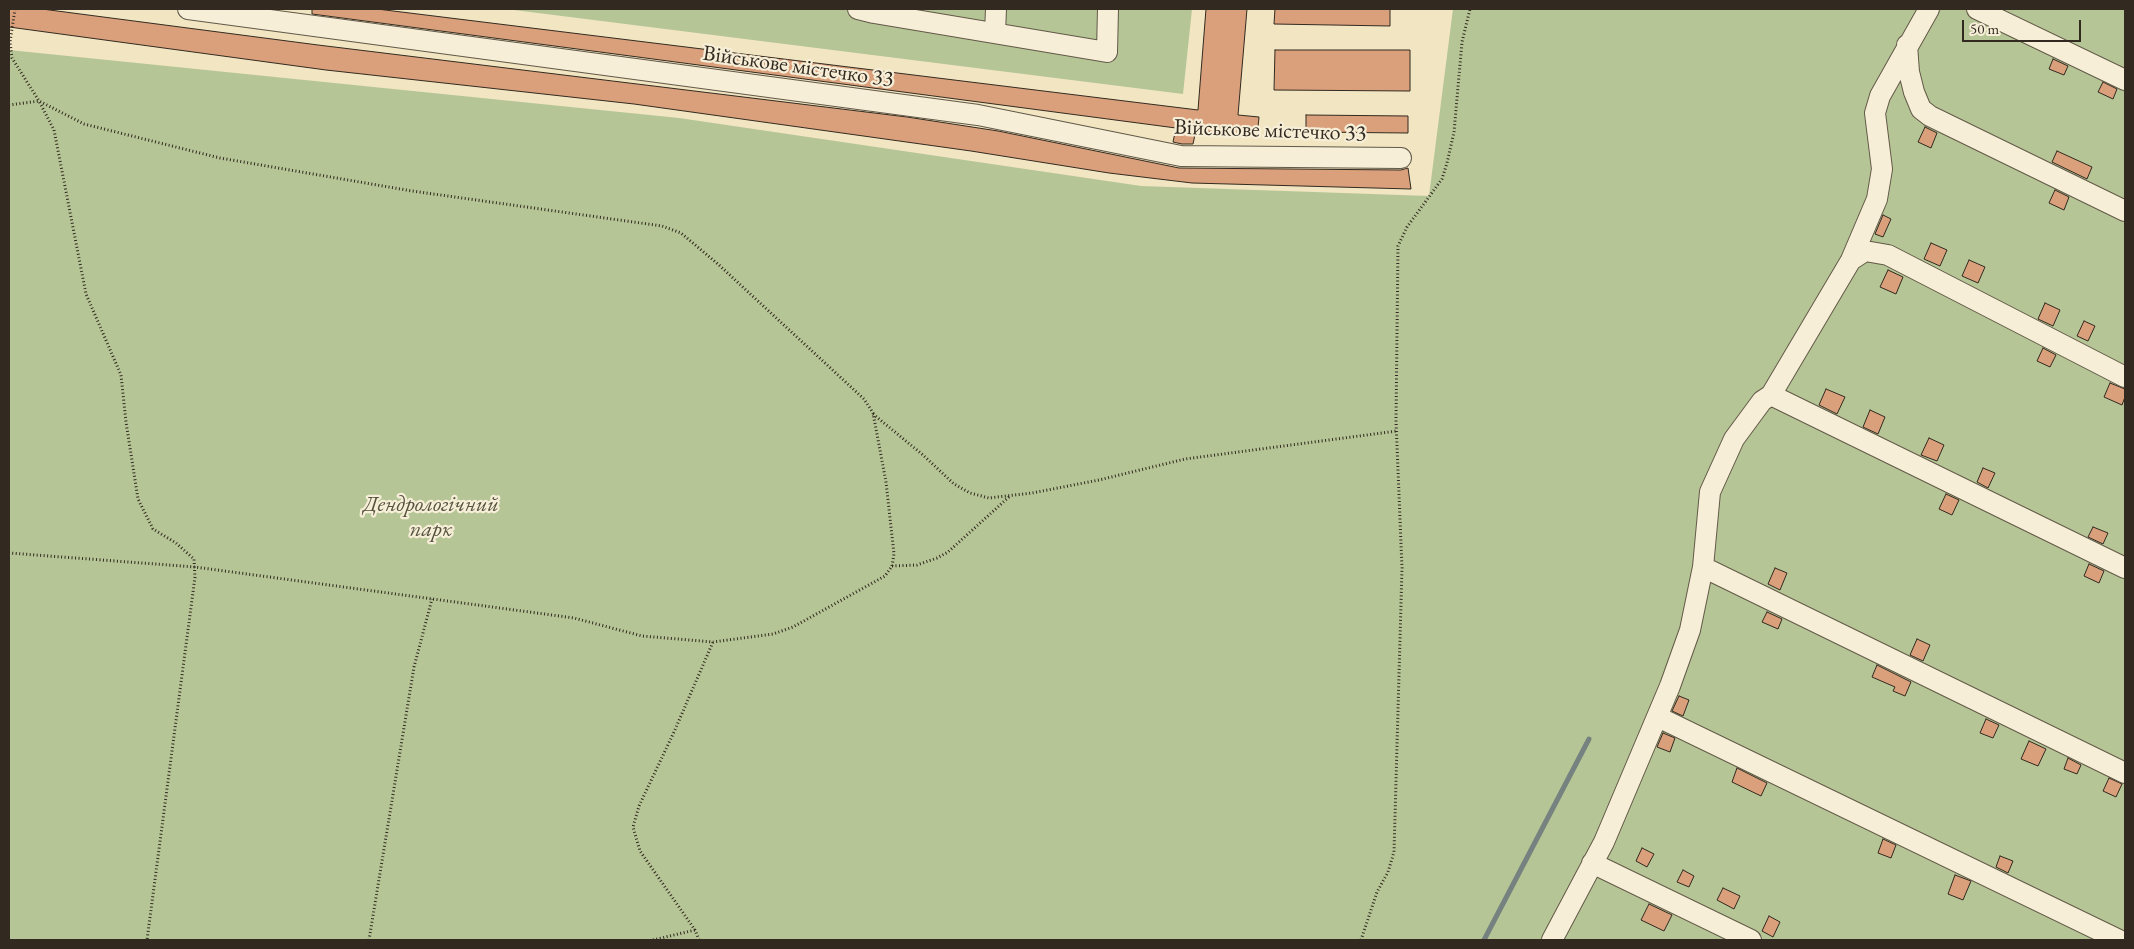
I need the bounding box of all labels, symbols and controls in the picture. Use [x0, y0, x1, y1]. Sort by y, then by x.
scale bar [1964, 10, 2083, 42]
text: 50 m [1970, 19, 1999, 38]
street label: Військове містечко 33 [701, 41, 895, 93]
street label: Військове містечко 33 [1173, 114, 1367, 148]
park label: Дендрологічний парк [363, 492, 499, 544]

